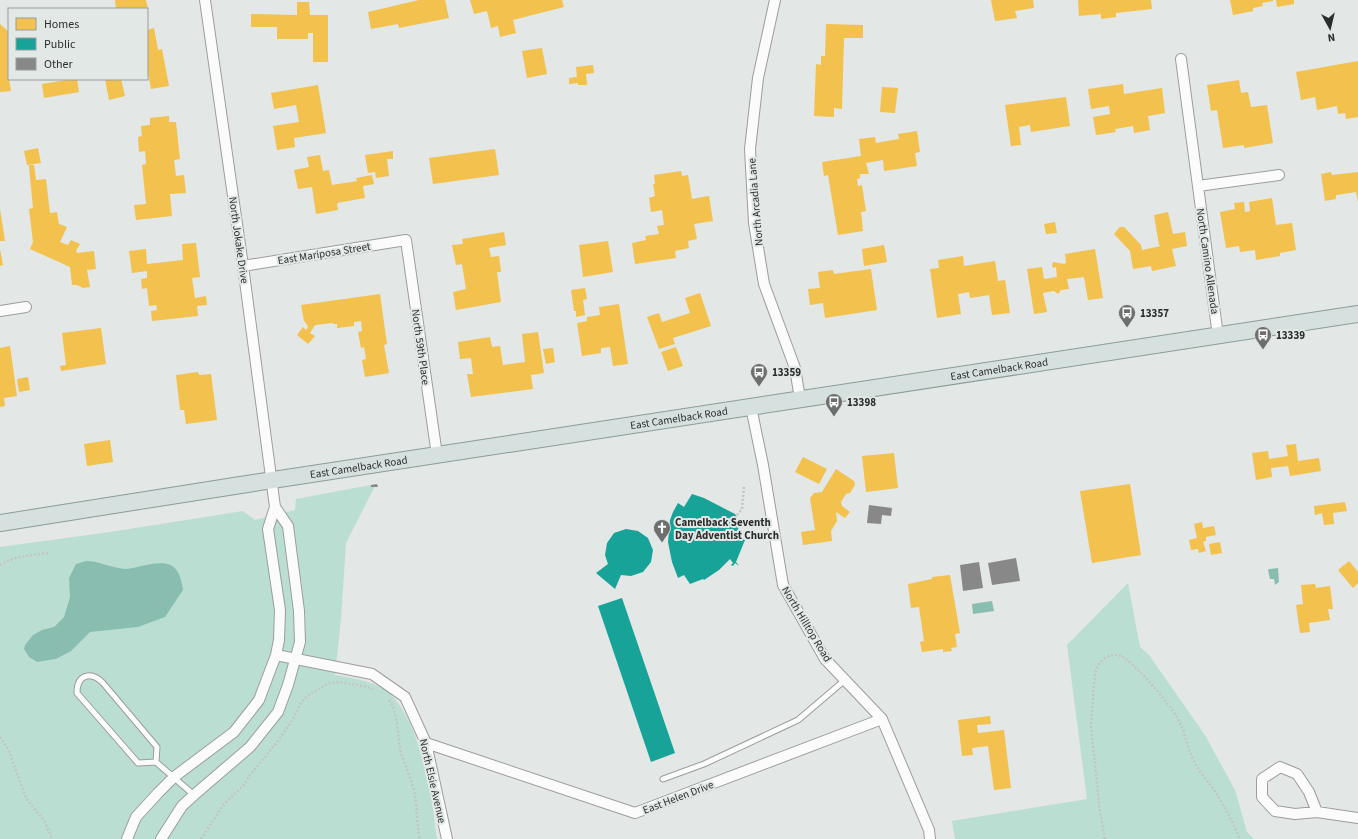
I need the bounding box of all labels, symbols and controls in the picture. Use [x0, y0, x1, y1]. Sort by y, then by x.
legend [8, 8, 148, 80]
north arrow [1310, 8, 1350, 48]
text: Homes [44, 16, 79, 33]
text: N [1327, 29, 1336, 45]
text: Public [44, 36, 76, 53]
text: Other [44, 56, 74, 73]
street label: North Arcadia Lane [744, 157, 767, 246]
street label: North Jokake Drive [225, 196, 252, 285]
street label: North Camino Allenada [1193, 207, 1222, 315]
street label: East Mariposa Street [277, 239, 372, 268]
bus stop icon: 13357 [1117, 303, 1137, 328]
place label: 13357 [1140, 306, 1169, 321]
street label: North 59th Place [408, 308, 433, 387]
bus stop icon: 13339 [1253, 325, 1273, 350]
place label: 13339 [1276, 328, 1305, 343]
street label: East Camelback Road [949, 355, 1049, 384]
bus stop icon: 13359 [749, 362, 769, 387]
place label: 13359 [772, 365, 801, 380]
bus stop icon: 13398 [824, 392, 844, 417]
place label: 13398 [847, 395, 876, 410]
street label: East Camelback Road [629, 404, 729, 433]
street label: East Camelback Road [309, 453, 409, 482]
place label: Camelback Seventh Day Adventist Church [675, 515, 779, 543]
church icon: Camelback Seventh Day Adventist Church [652, 518, 672, 543]
street label: North Hilltop Road [778, 584, 835, 665]
street label: North Elsie Avenue [416, 737, 450, 825]
street label: East Helen Drive [641, 777, 716, 818]

